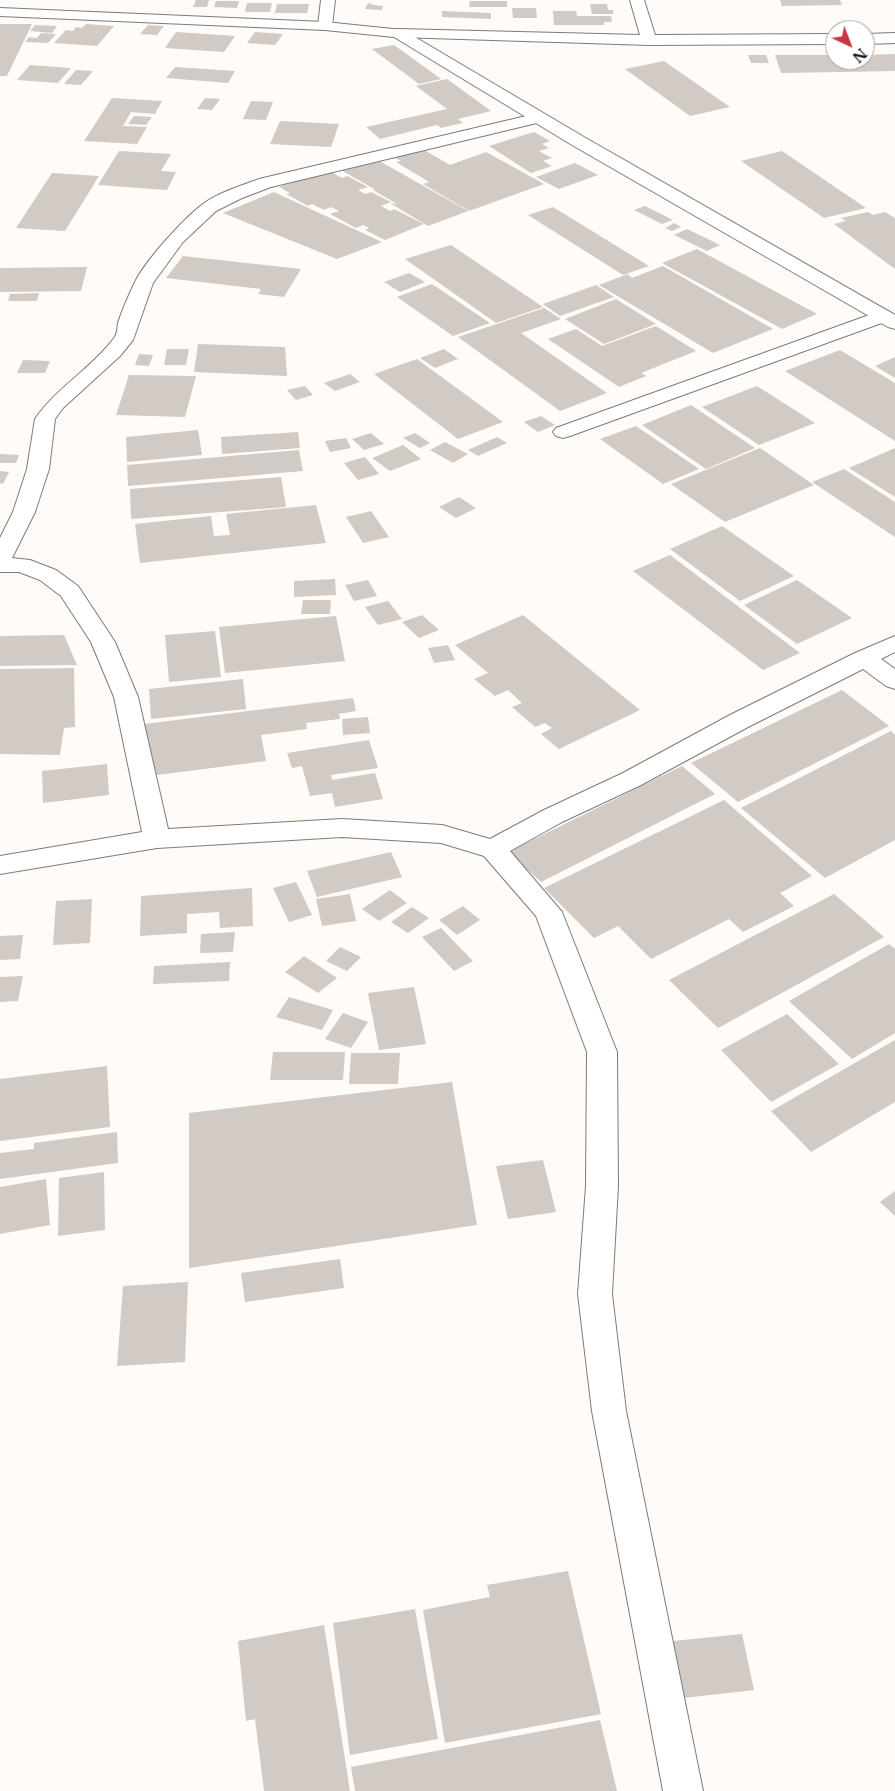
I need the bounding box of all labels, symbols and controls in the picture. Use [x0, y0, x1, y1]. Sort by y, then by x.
north arrow [825, 20, 875, 70]
text: N [849, 44, 871, 66]

